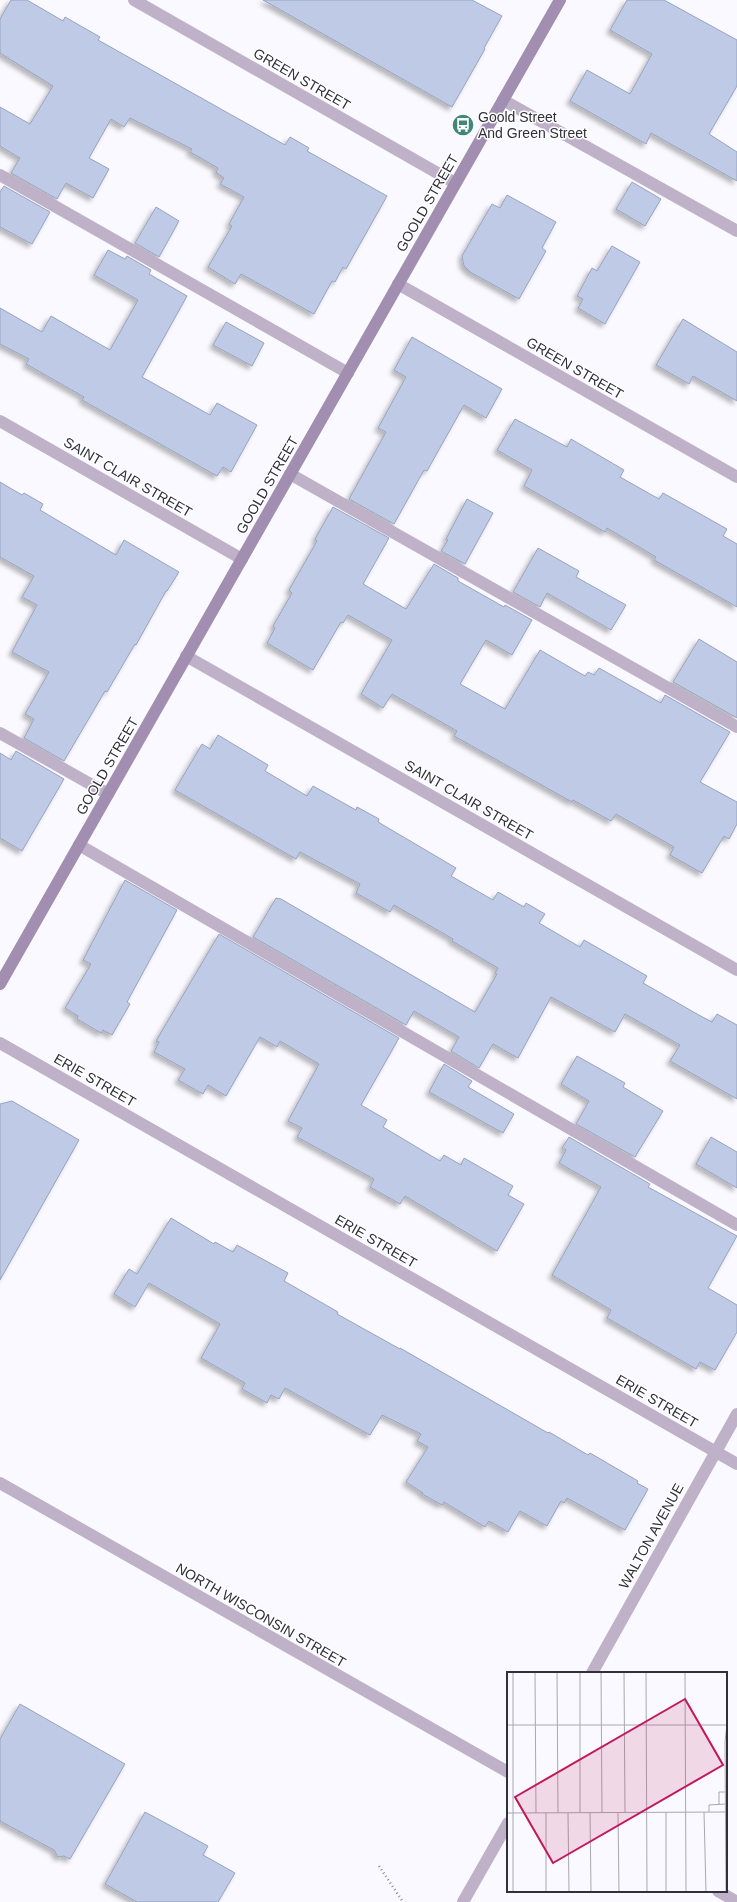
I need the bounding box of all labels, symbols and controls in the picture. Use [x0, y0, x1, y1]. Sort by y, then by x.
street label: GREEN STREET [251, 45, 354, 113]
place label: Goold Street And Green Street [478, 109, 587, 141]
bus stop icon: Goold Street And Green Street [450, 112, 476, 138]
street label: GOOLD STREET [393, 151, 462, 254]
street label: GREEN STREET [524, 334, 627, 402]
street label: GOOLD STREET [233, 433, 302, 536]
street label: SAINT CLAIR STREET [61, 434, 195, 520]
street label: GOOLD STREET [73, 714, 142, 817]
street label: SAINT CLAIR STREET [402, 757, 536, 843]
street label: ERIE STREET [51, 1050, 139, 1110]
street label: ERIE STREET [332, 1211, 420, 1271]
street label: ERIE STREET [613, 1371, 701, 1431]
street label: WALTON AVENUE [615, 1481, 687, 1591]
street label: NORTH WISCONSIN STREET [173, 1560, 349, 1671]
inset map [507, 1672, 727, 1892]

